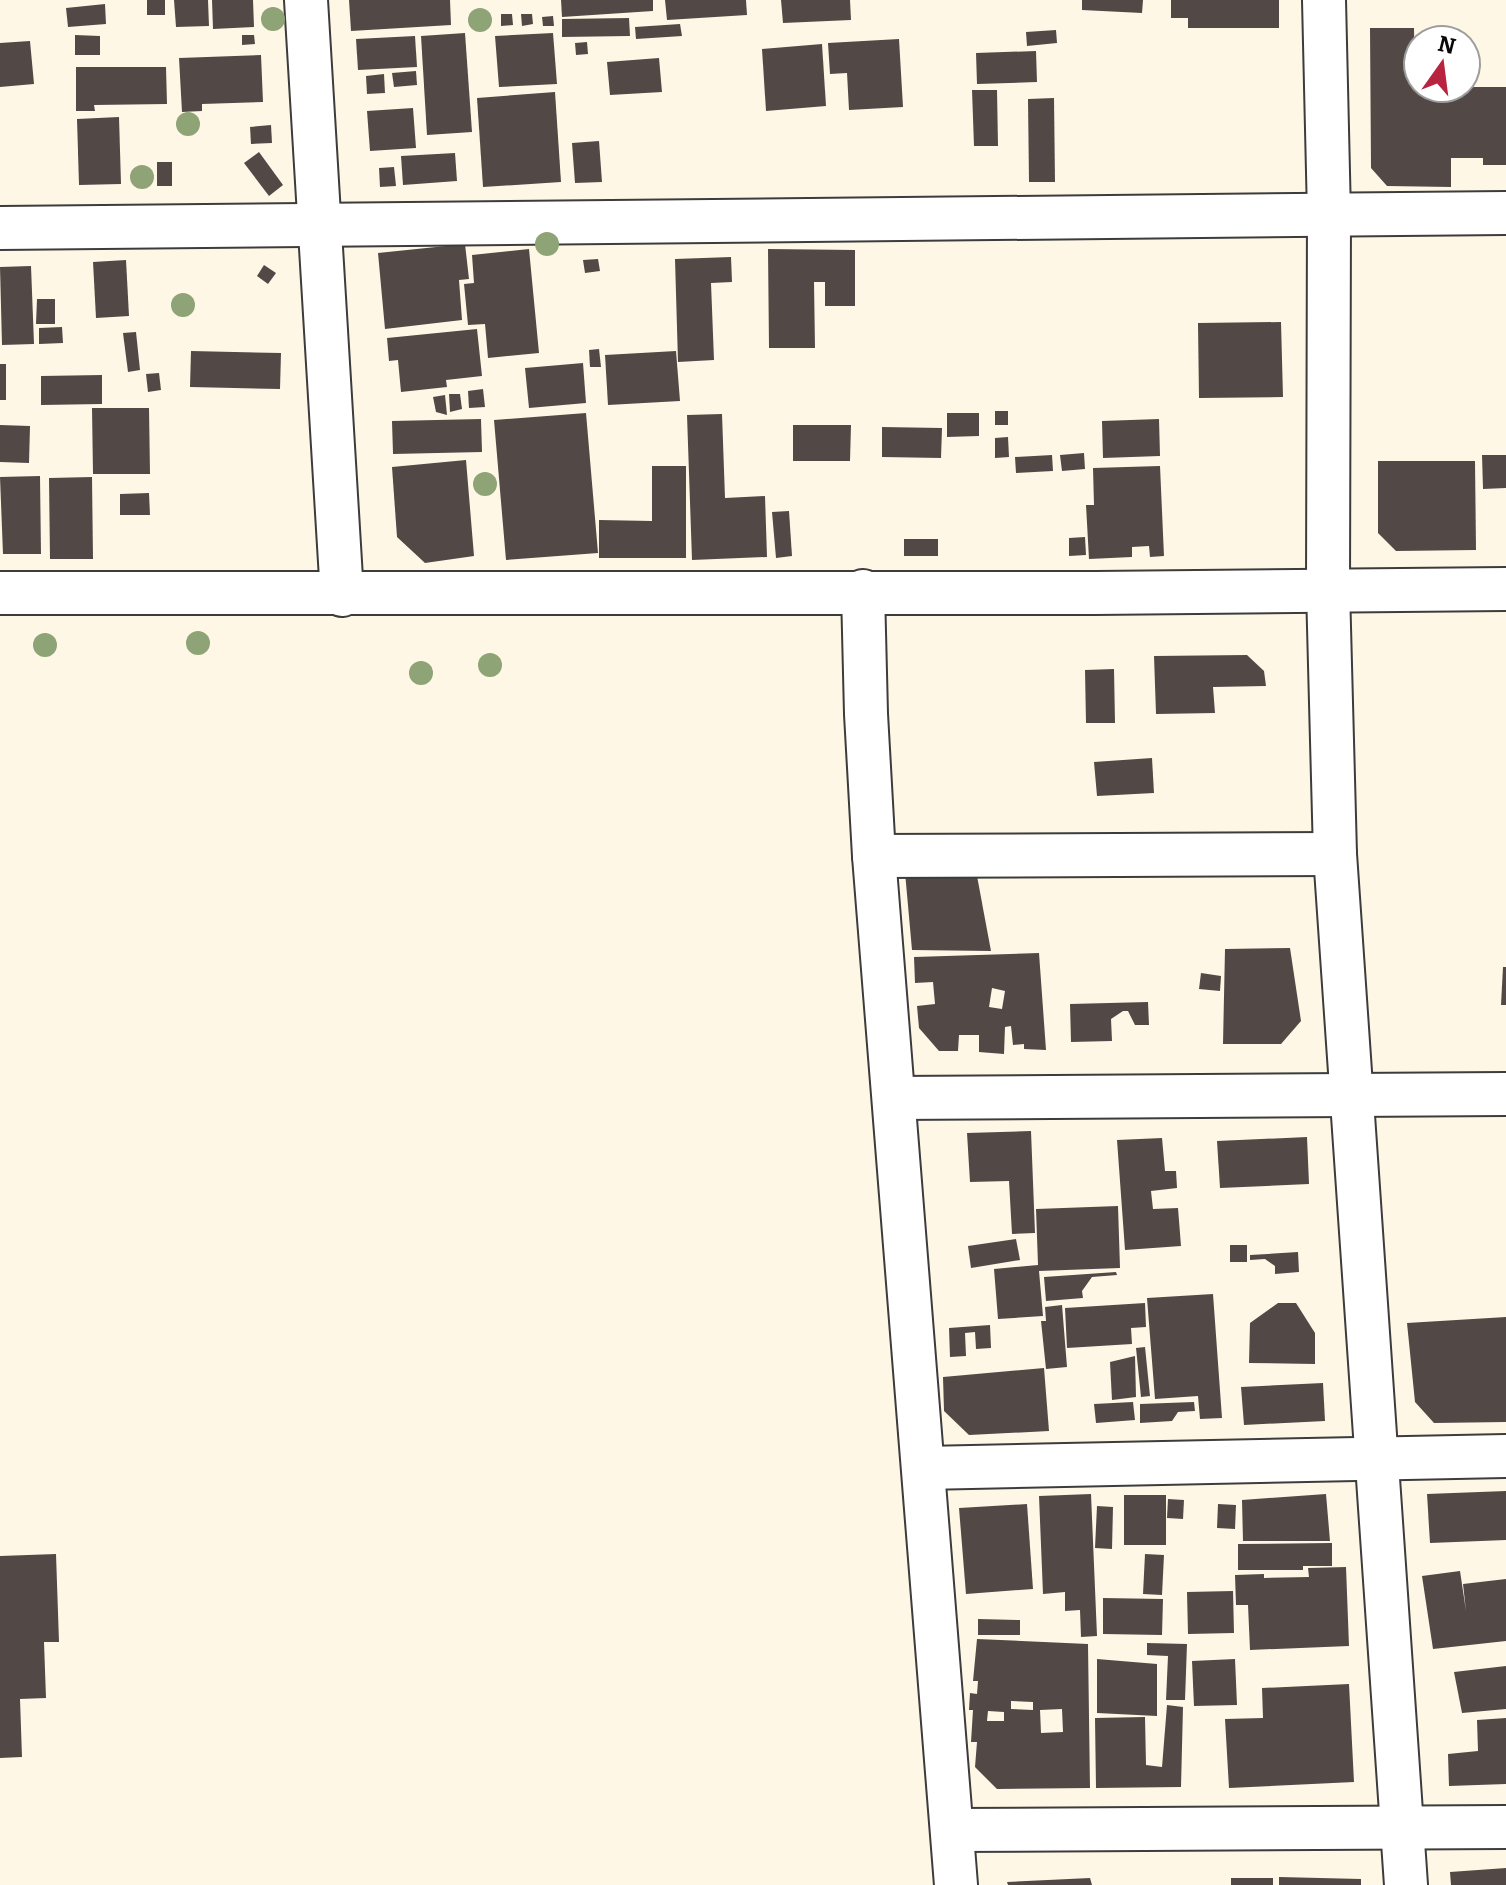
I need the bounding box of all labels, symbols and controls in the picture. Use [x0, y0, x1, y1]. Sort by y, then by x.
north arrow [1402, 24, 1482, 104]
text: N [1435, 30, 1458, 60]

